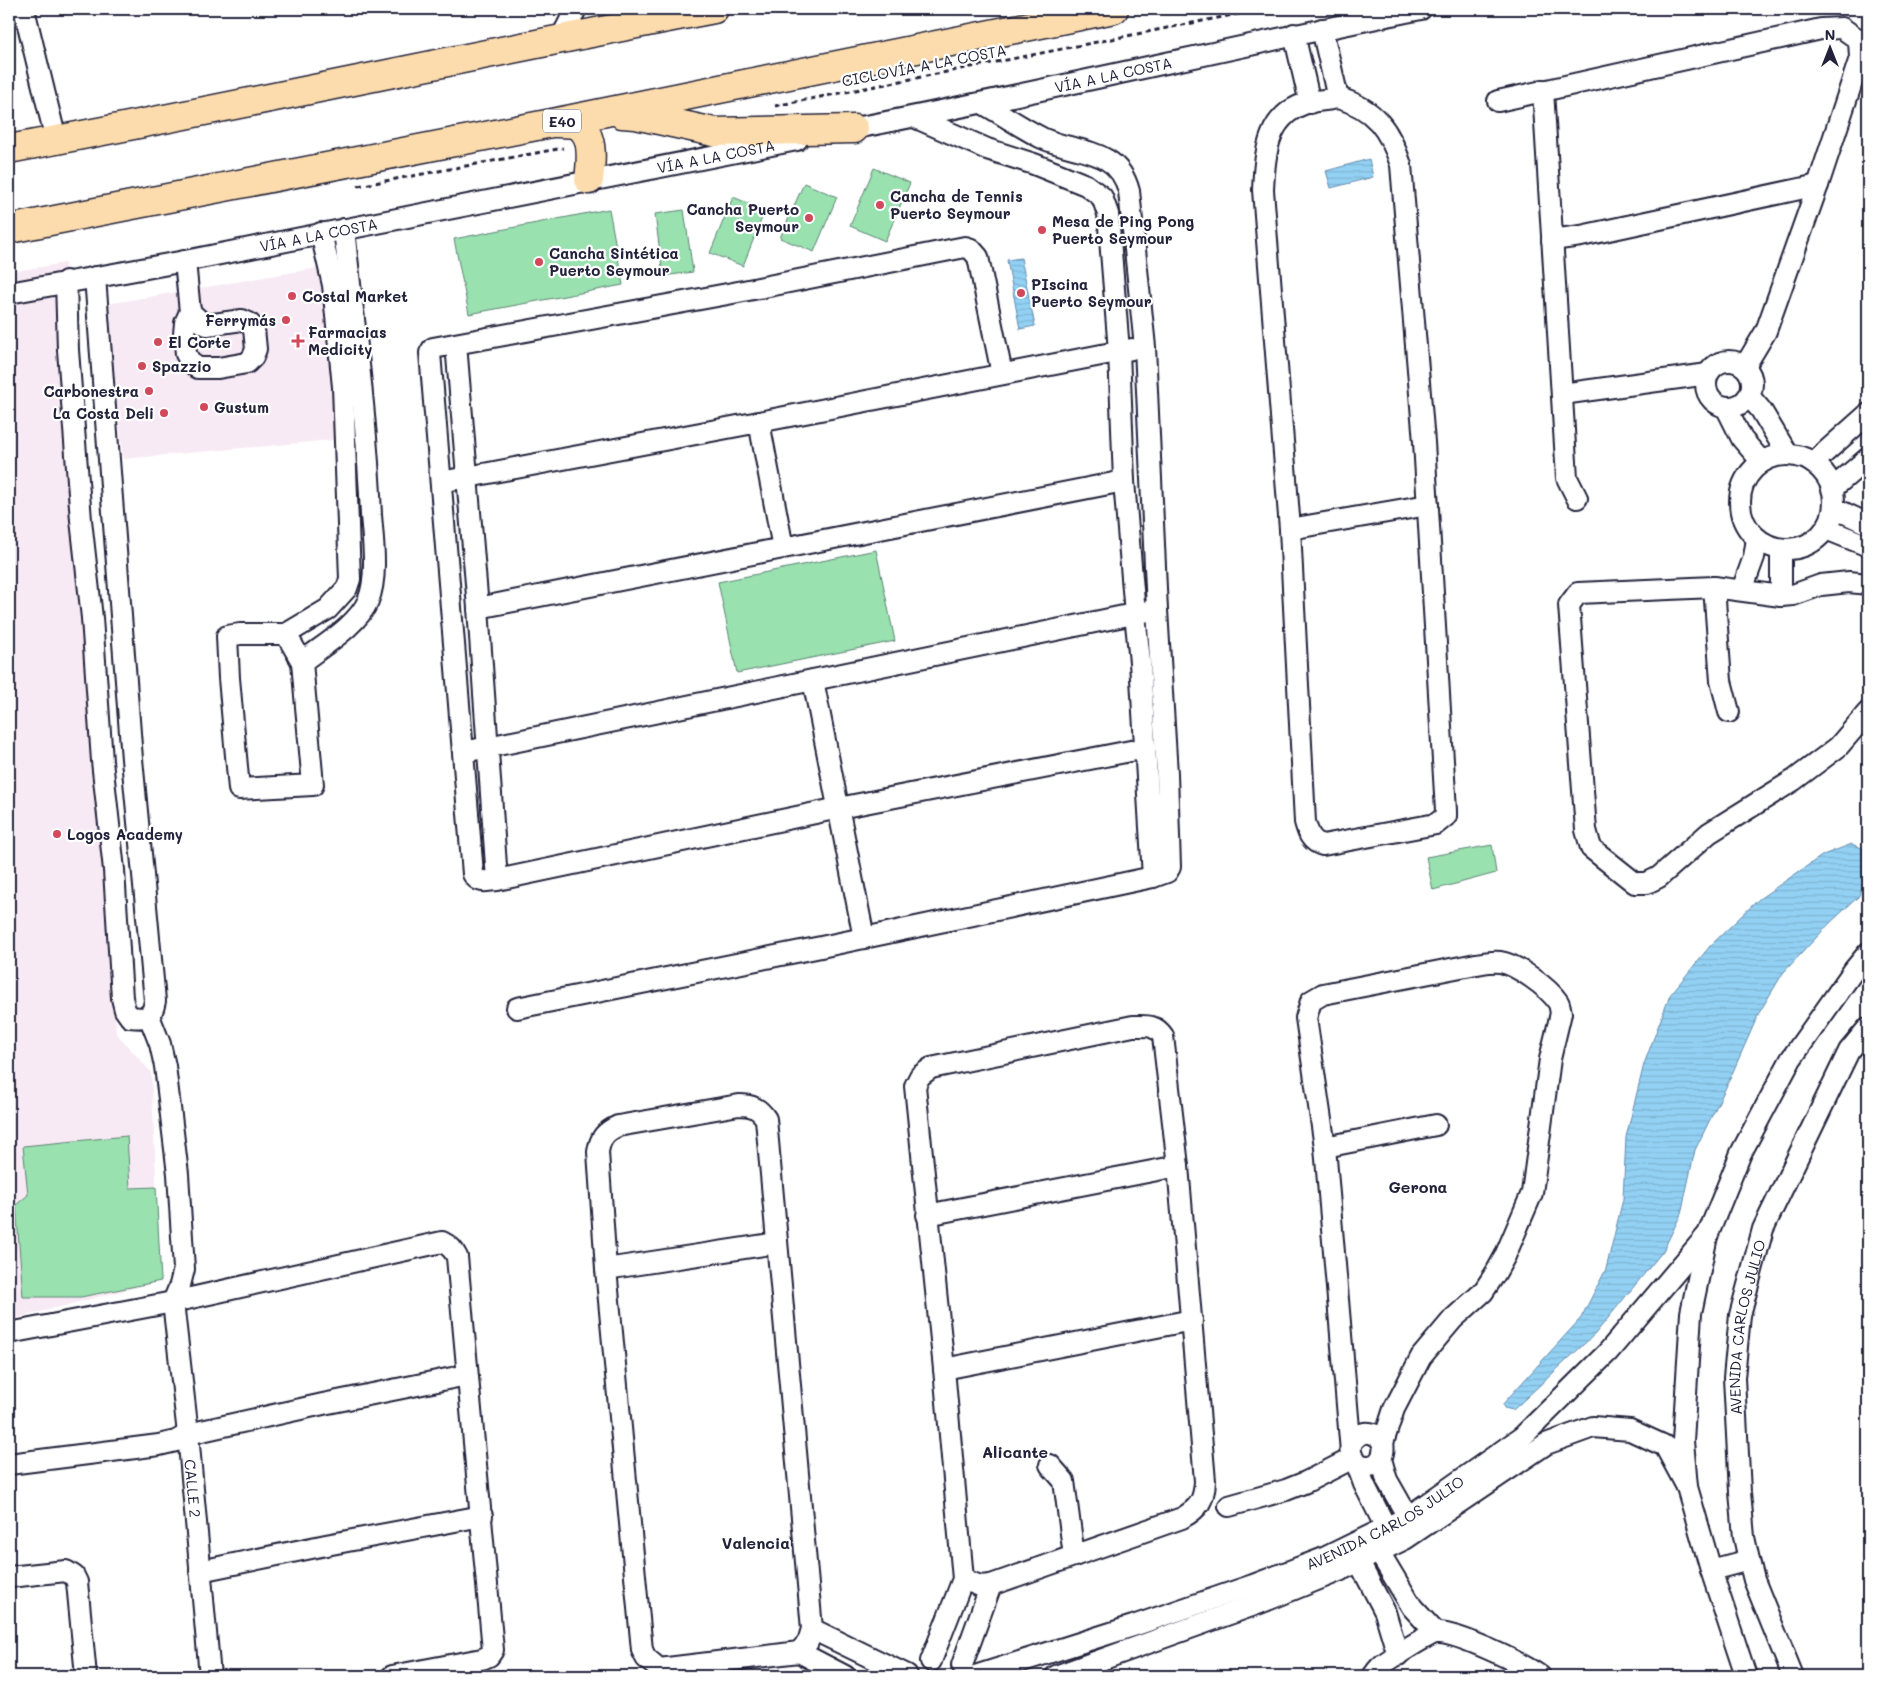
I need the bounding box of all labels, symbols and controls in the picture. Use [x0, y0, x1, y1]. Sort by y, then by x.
north arrow [1804, 22, 1854, 72]
text: N [1825, 25, 1835, 44]
street label: CICLOVÍA A LA COSTA [840, 39, 1008, 91]
street label: VÍA A LA COSTA [1053, 52, 1174, 97]
road number: E40 [543, 110, 581, 132]
street label: VÍA A LA COSTA [655, 135, 776, 177]
place label: Cancha de Tennis Puerto Seymour [890, 186, 1023, 223]
place label: Cancha Puerto Seymour [686, 199, 799, 236]
marker: Cancha de Tennis Puerto Seymour [874, 199, 886, 211]
place label: Mesa de Ping Pong Puerto Seymour [1052, 211, 1194, 248]
marker: Cancha Puerto Seymour [803, 212, 815, 224]
street label: VÍA A LA COSTA [258, 213, 379, 256]
marker: Mesa de Ping Pong Puerto Seymour [1036, 224, 1048, 236]
place label: Cancha Sintética Puerto Seymour [549, 243, 679, 280]
marker: Cancha Sintética Puerto Seymour [533, 256, 545, 268]
place label: PIscina Puerto Seymour [1031, 274, 1152, 311]
place label: Costal Market [302, 286, 408, 306]
marker: PIscina Puerto Seymour [1015, 287, 1027, 299]
marker: Costal Market [286, 290, 298, 302]
place label: Ferrymás [205, 310, 276, 330]
marker: Ferrymás [280, 314, 292, 326]
place label: Farmacias Medicity [308, 322, 387, 359]
place label: El Corte [168, 332, 231, 352]
marker: Farmacias Medicity [292, 335, 304, 347]
marker: El Corte [152, 336, 164, 348]
place label: Spazzio [152, 356, 211, 376]
marker: Spazzio [136, 360, 148, 372]
place label: Carbonestra [43, 381, 139, 401]
marker: Carbonestra [143, 385, 155, 397]
place label: Gustum [214, 397, 269, 417]
marker: Gustum [198, 401, 210, 413]
place label: La Costa Deli [53, 403, 154, 423]
marker: La Costa Deli [158, 407, 170, 419]
place label: Logos Academy [67, 824, 183, 844]
marker: Logos Academy [51, 828, 63, 840]
district label: Gerona [1389, 1176, 1448, 1197]
street label: AVENIDA CARLOS JULIO [1724, 1237, 1770, 1416]
district label: Alicante [982, 1441, 1048, 1462]
street label: CALLE 2 [180, 1458, 206, 1519]
street label: AVENIDA CARLOS JULIO [1303, 1471, 1468, 1574]
district label: Valencia [722, 1532, 790, 1553]

